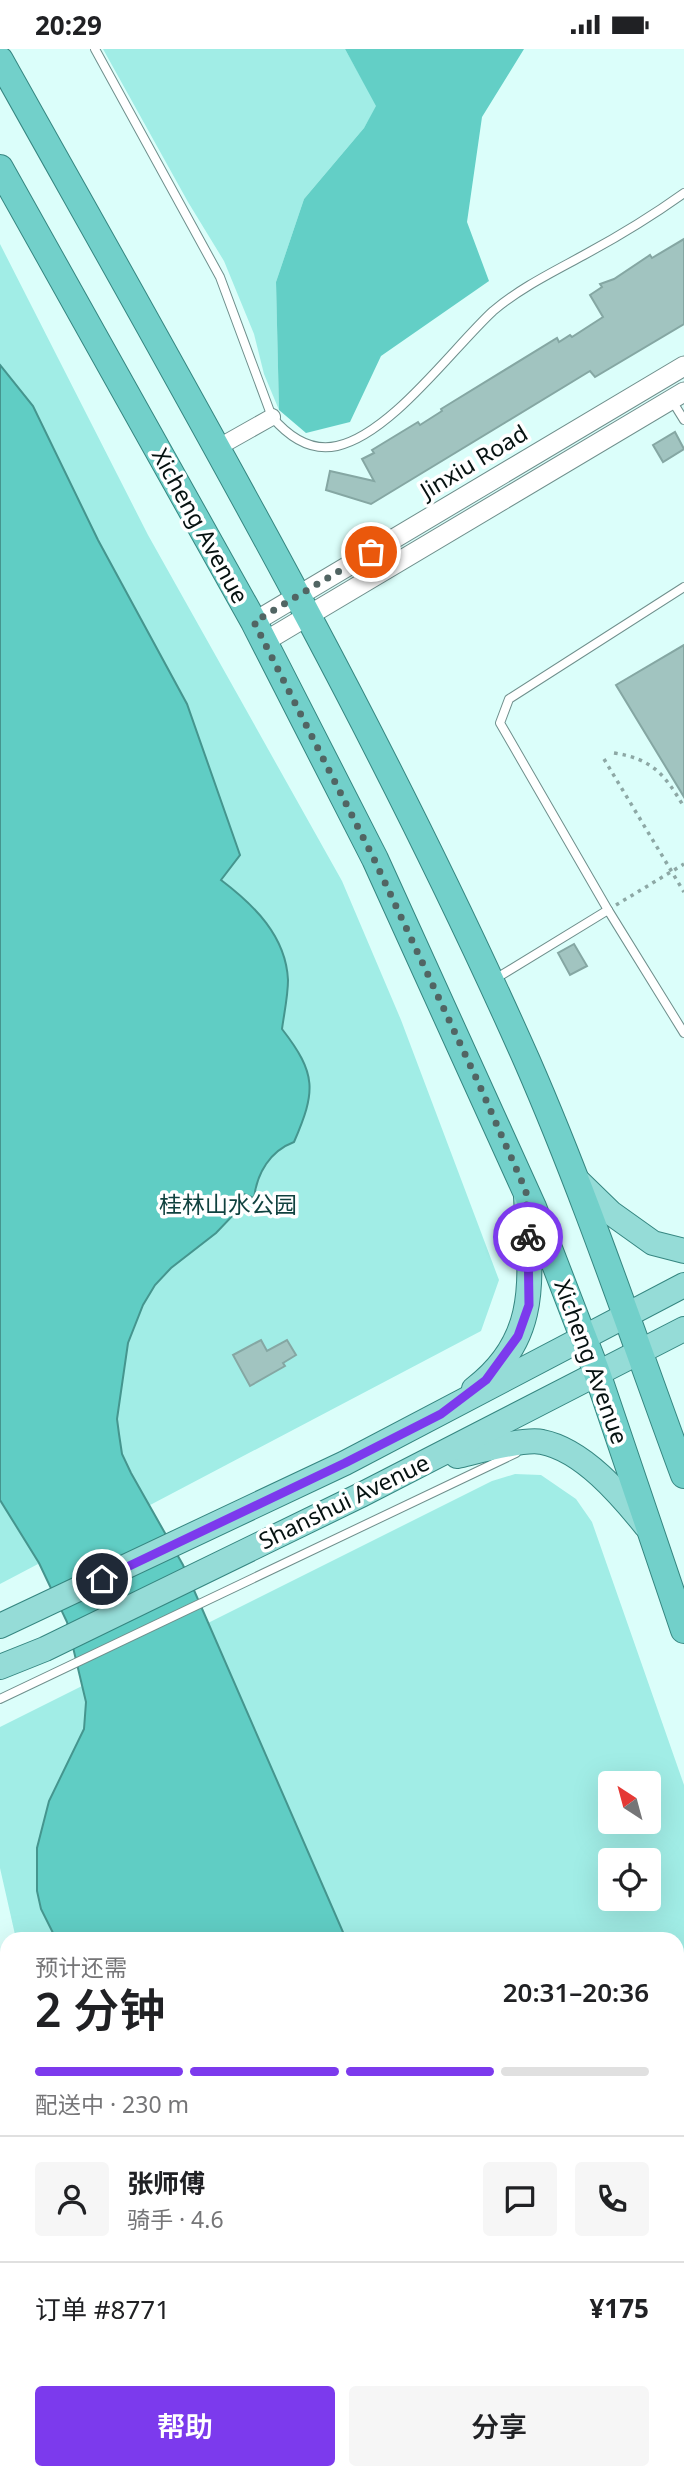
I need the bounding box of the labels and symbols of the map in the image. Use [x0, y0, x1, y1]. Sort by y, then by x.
street label: Jinxiu Road [412, 417, 533, 507]
street label: Xicheng Avenue [145, 442, 257, 609]
pin [341, 522, 401, 582]
park label: 桂林山水公园 [159, 1188, 297, 1220]
courier [493, 1202, 563, 1272]
street label: Xicheng Avenue [547, 1275, 637, 1448]
street label: Shanshui Avenue [253, 1446, 434, 1556]
pin [72, 1549, 132, 1609]
north arrow [598, 1771, 662, 1834]

